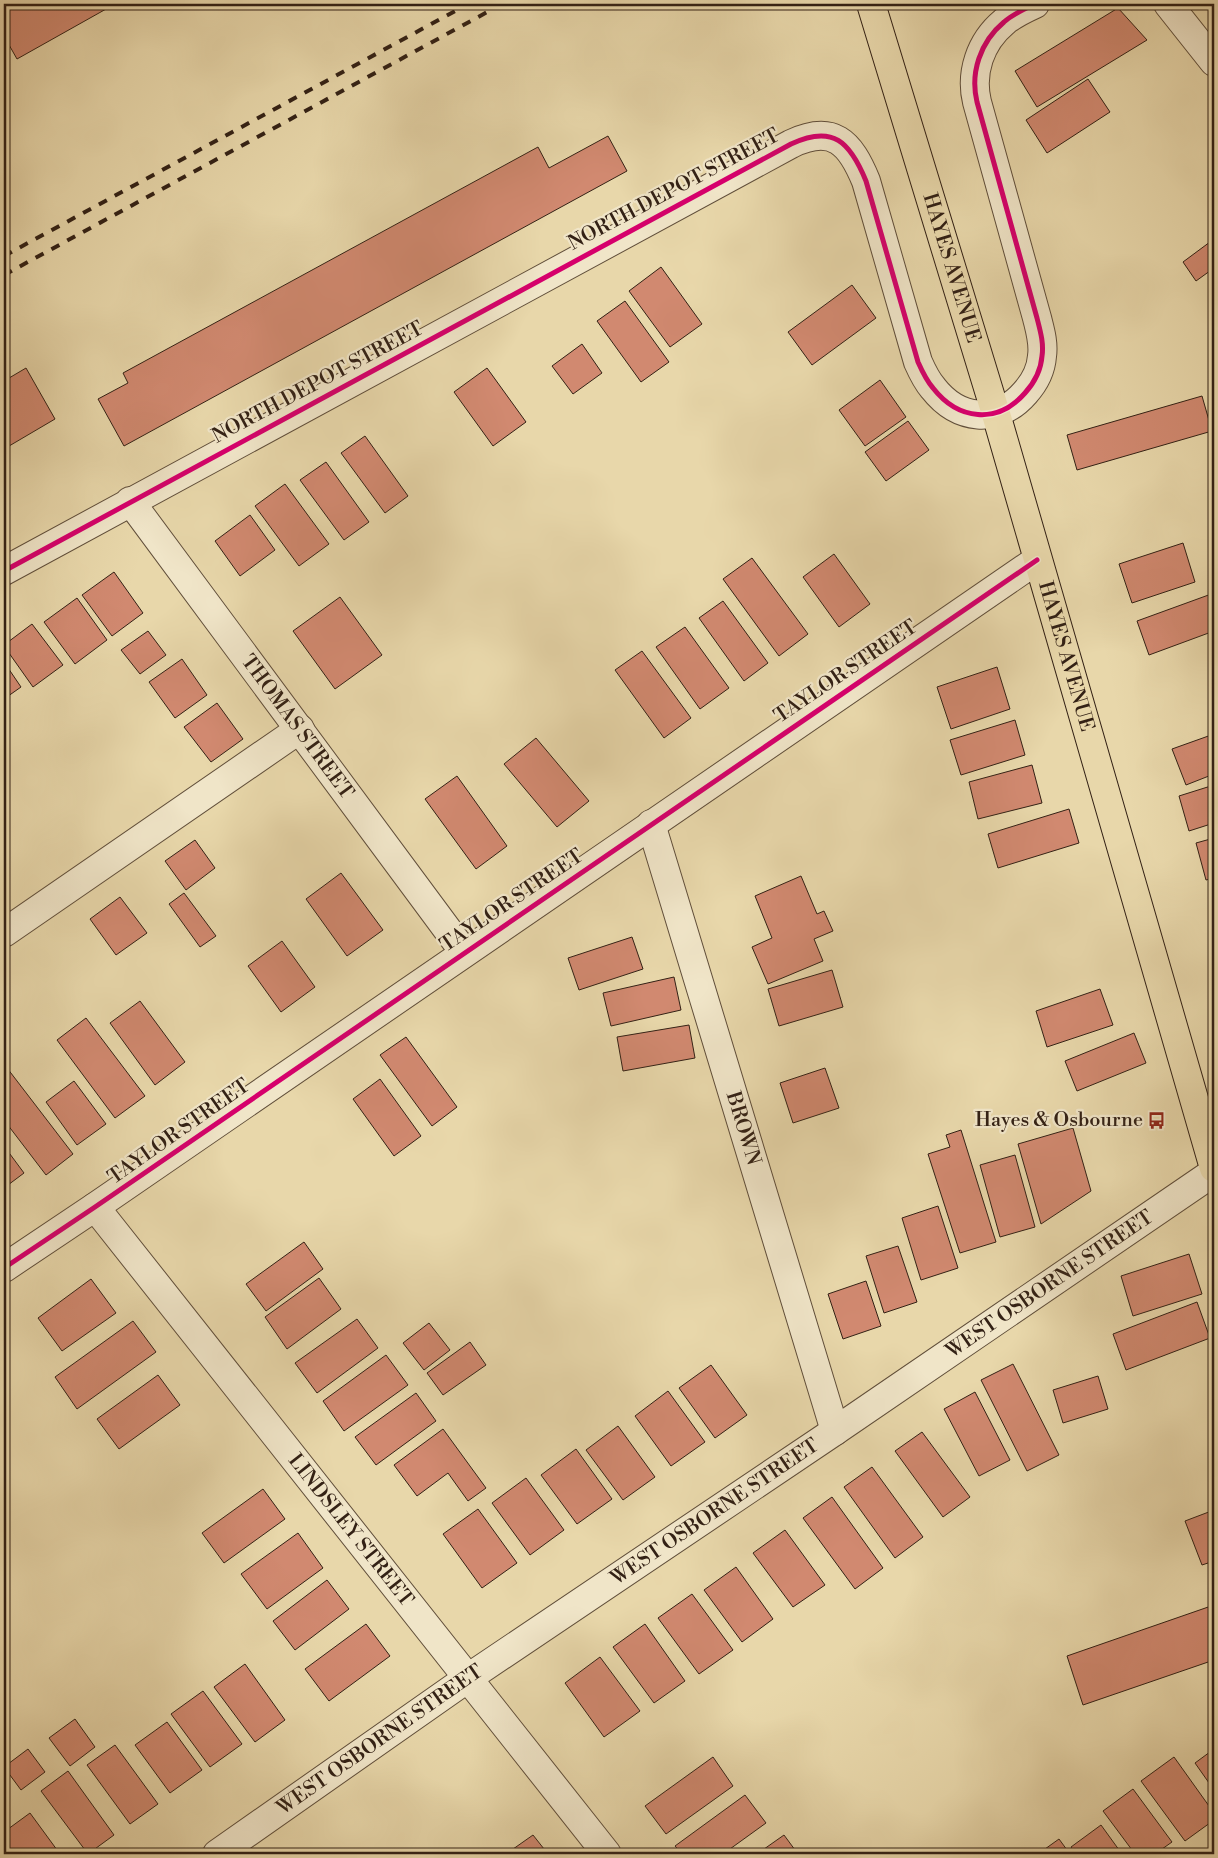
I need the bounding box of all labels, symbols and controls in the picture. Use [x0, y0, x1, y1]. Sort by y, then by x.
street label: NORTH DEPOT STREET [564, 124, 784, 256]
street label: HAYES AVENUE [917, 190, 986, 346]
street label: NORTH DEPOT STREET [208, 317, 428, 449]
street label: HAYES AVENUE [1033, 578, 1100, 734]
street label: TAYLOR STREET [770, 615, 922, 729]
street label: THOMAS STREET [236, 650, 359, 804]
street label: TAYLOR STREET [436, 844, 588, 958]
street label: TAYLOR STREET [103, 1074, 255, 1190]
street label: BROWN [720, 1088, 766, 1168]
place label: Hayes & Osbourne [975, 1108, 1143, 1133]
bus stop icon: Hayes & Osbourne [1147, 1110, 1167, 1130]
street label: WEST OSBORNE STREET [940, 1205, 1158, 1364]
street label: WEST OSBORNE STREET [605, 1433, 824, 1591]
street label: LINDSLEY STREET [283, 1449, 419, 1611]
street label: WEST OSBORNE STREET [271, 1659, 488, 1821]

